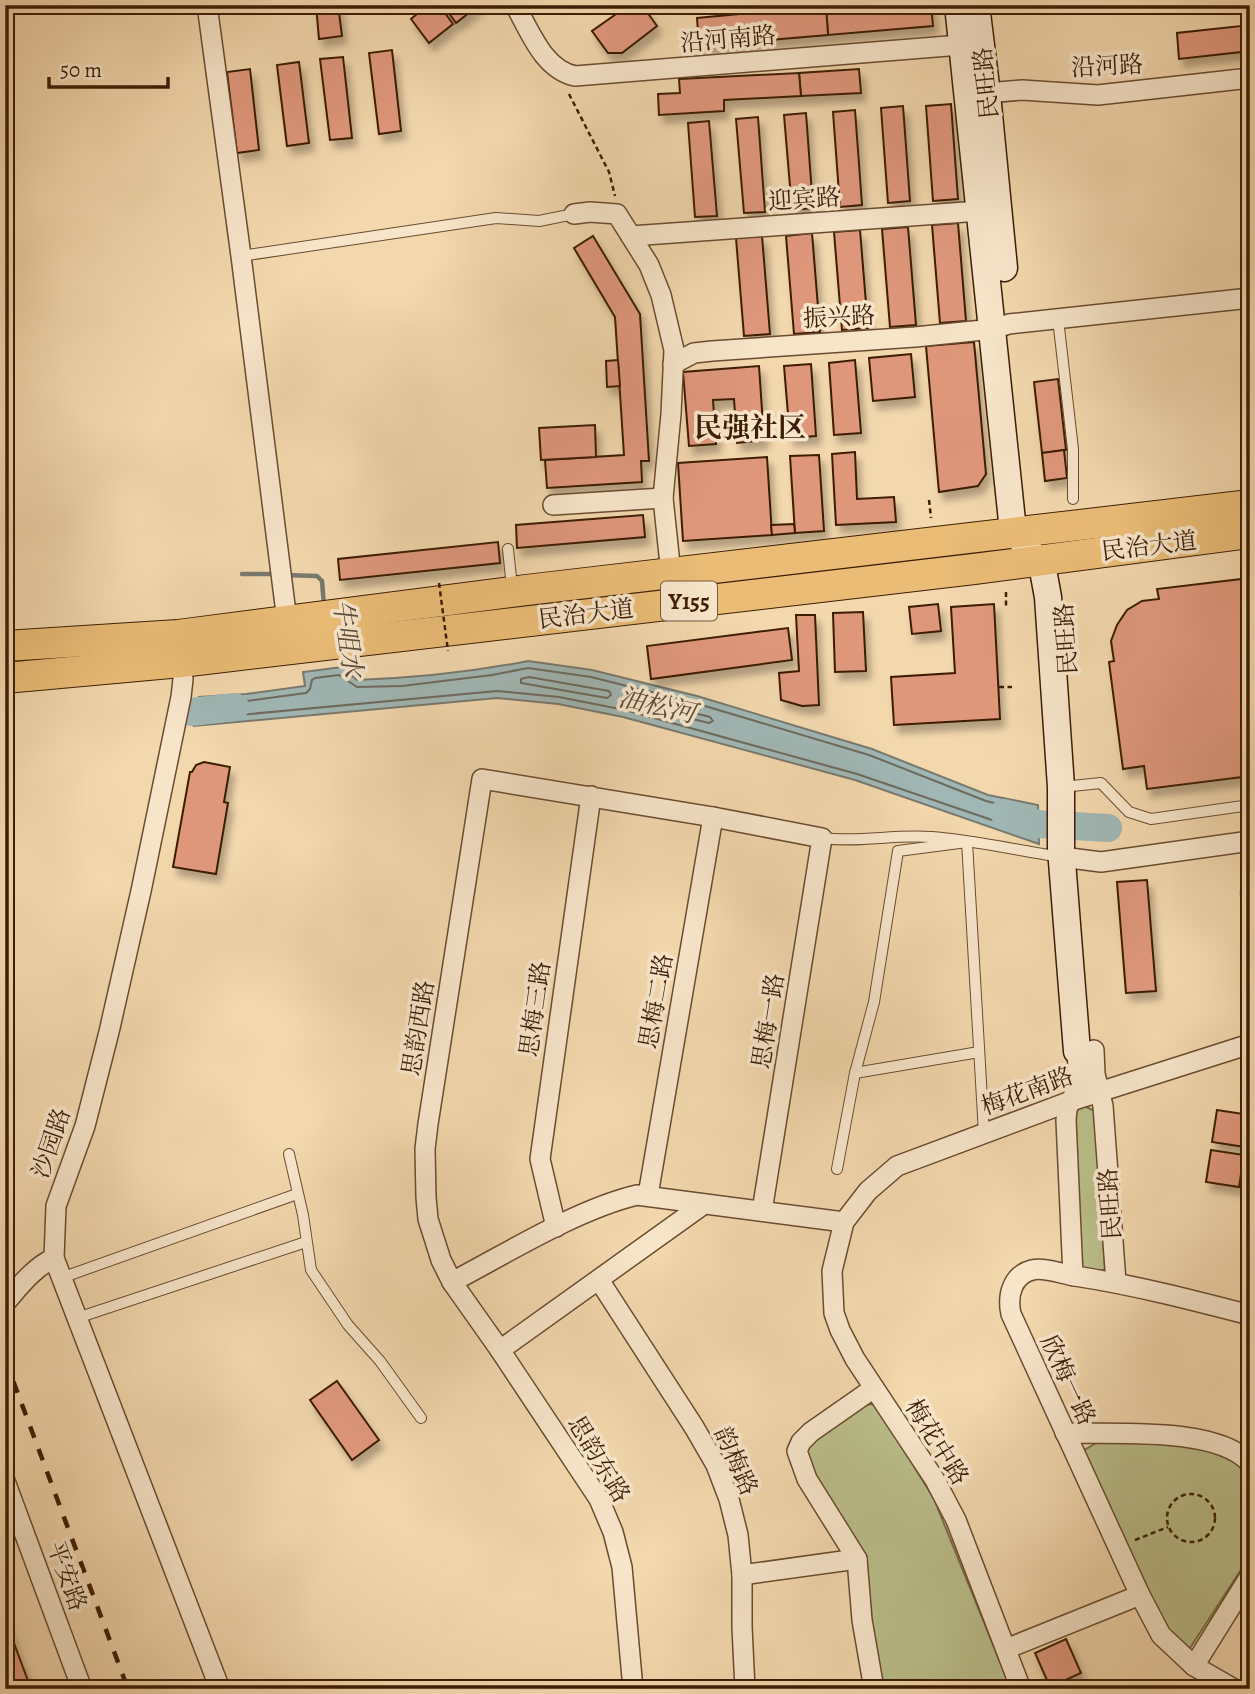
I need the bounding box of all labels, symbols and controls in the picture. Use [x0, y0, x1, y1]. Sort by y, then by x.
street label: 沿河南路 [679, 19, 777, 59]
scale bar [49, 46, 168, 90]
street label: 民旺路 [966, 46, 1006, 120]
street label: 沿河路 [1070, 48, 1144, 84]
text: 50 m [60, 56, 102, 84]
street label: 迎宾路 [767, 181, 841, 217]
street label: 振兴路 [802, 299, 876, 335]
district label: 民强社区 [694, 409, 806, 447]
street label: 民治大道 [1099, 524, 1199, 568]
road number: Y155 [661, 582, 717, 621]
street label: 民治大道 [536, 592, 636, 636]
water label: 牛咀水 [325, 597, 371, 682]
street label: 民旺路 [1048, 602, 1084, 676]
water label: 油松河 [615, 680, 703, 732]
street label: 思梅二路 [632, 951, 680, 1051]
street label: 思梅三路 [512, 959, 558, 1059]
street label: 思梅一路 [745, 971, 791, 1071]
street label: 思韵西路 [395, 978, 441, 1078]
street label: 梅花南路 [976, 1060, 1078, 1122]
street label: 沙园路 [24, 1104, 78, 1182]
street label: 民旺路 [1092, 1167, 1128, 1241]
street label: 欣梅一路 [1033, 1330, 1103, 1430]
street label: 梅花中路 [898, 1393, 976, 1491]
street label: 思韵东路 [561, 1410, 637, 1508]
street label: 韵梅路 [707, 1422, 765, 1500]
street label: 平安路 [40, 1537, 94, 1615]

